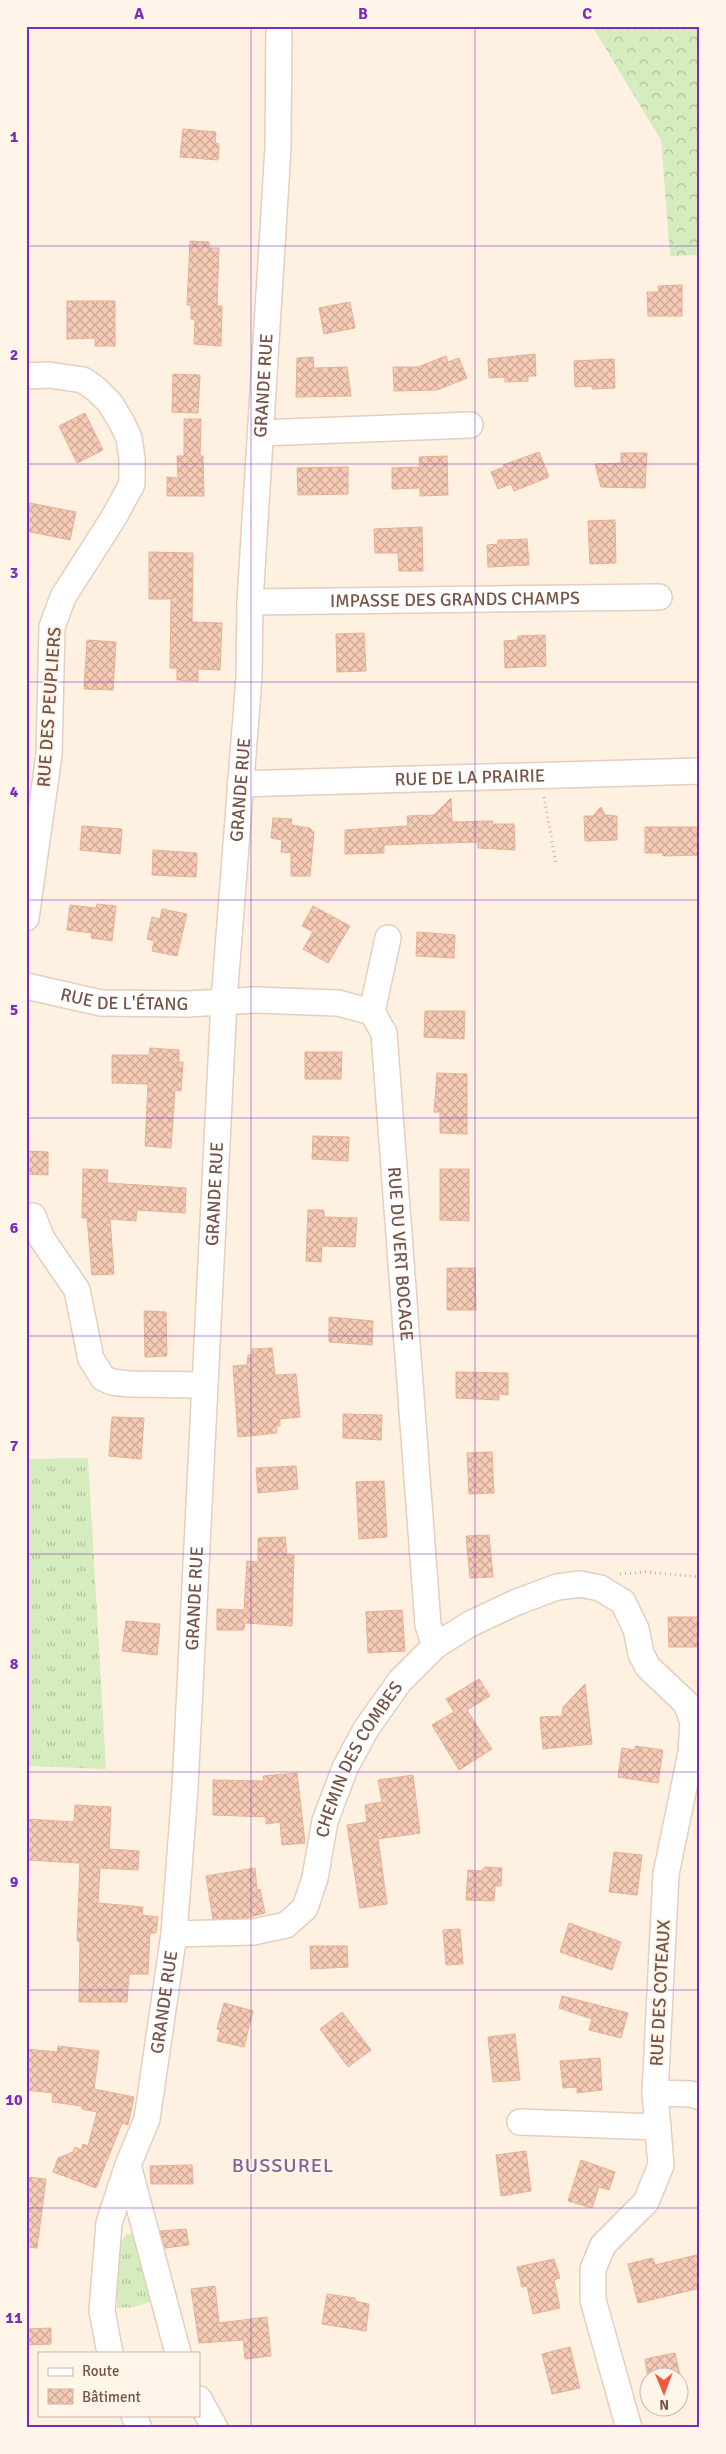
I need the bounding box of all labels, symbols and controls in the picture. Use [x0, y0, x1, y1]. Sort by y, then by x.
text: A [134, 4, 145, 24]
text: B [358, 4, 368, 24]
text: C [582, 4, 592, 24]
text: 1 [10, 127, 19, 147]
street label: GRANDE RUE [249, 333, 278, 438]
text: 2 [10, 345, 18, 365]
text: 3 [10, 563, 18, 583]
street label: IMPASSE DES GRANDS CHAMPS [330, 587, 580, 612]
street label: RUE DES PEUPLIERS [32, 626, 66, 788]
street label: GRANDE RUE [225, 737, 255, 843]
street label: RUE DE LA PRAIRIE [394, 764, 545, 791]
text: 4 [10, 782, 19, 802]
street label: RUE DE L'ÉTANG [59, 983, 188, 1015]
text: 5 [10, 1000, 18, 1020]
street label: GRANDE RUE [201, 1141, 228, 1247]
street label: RUE DU VERT BOCAGE [383, 1166, 418, 1342]
text: 6 [10, 1218, 19, 1238]
text: 7 [10, 1436, 19, 1456]
street label: GRANDE RUE [181, 1546, 208, 1651]
text: 8 [10, 1654, 19, 1674]
street label: CHEMIN DES COMBES [311, 1677, 407, 1839]
text: 9 [10, 1872, 19, 1892]
street label: RUE DES COTEAUX [645, 1919, 675, 2067]
street label: GRANDE RUE [146, 1949, 182, 2055]
text: 10 [5, 2090, 23, 2110]
district label: BUSSUREL [232, 2153, 334, 2178]
text: 11 [5, 2308, 23, 2328]
legend [38, 2352, 200, 2416]
text: Route [82, 2362, 119, 2380]
north arrow [638, 2366, 688, 2416]
text: Bâtiment [82, 2388, 141, 2406]
text: N [659, 2396, 669, 2413]

